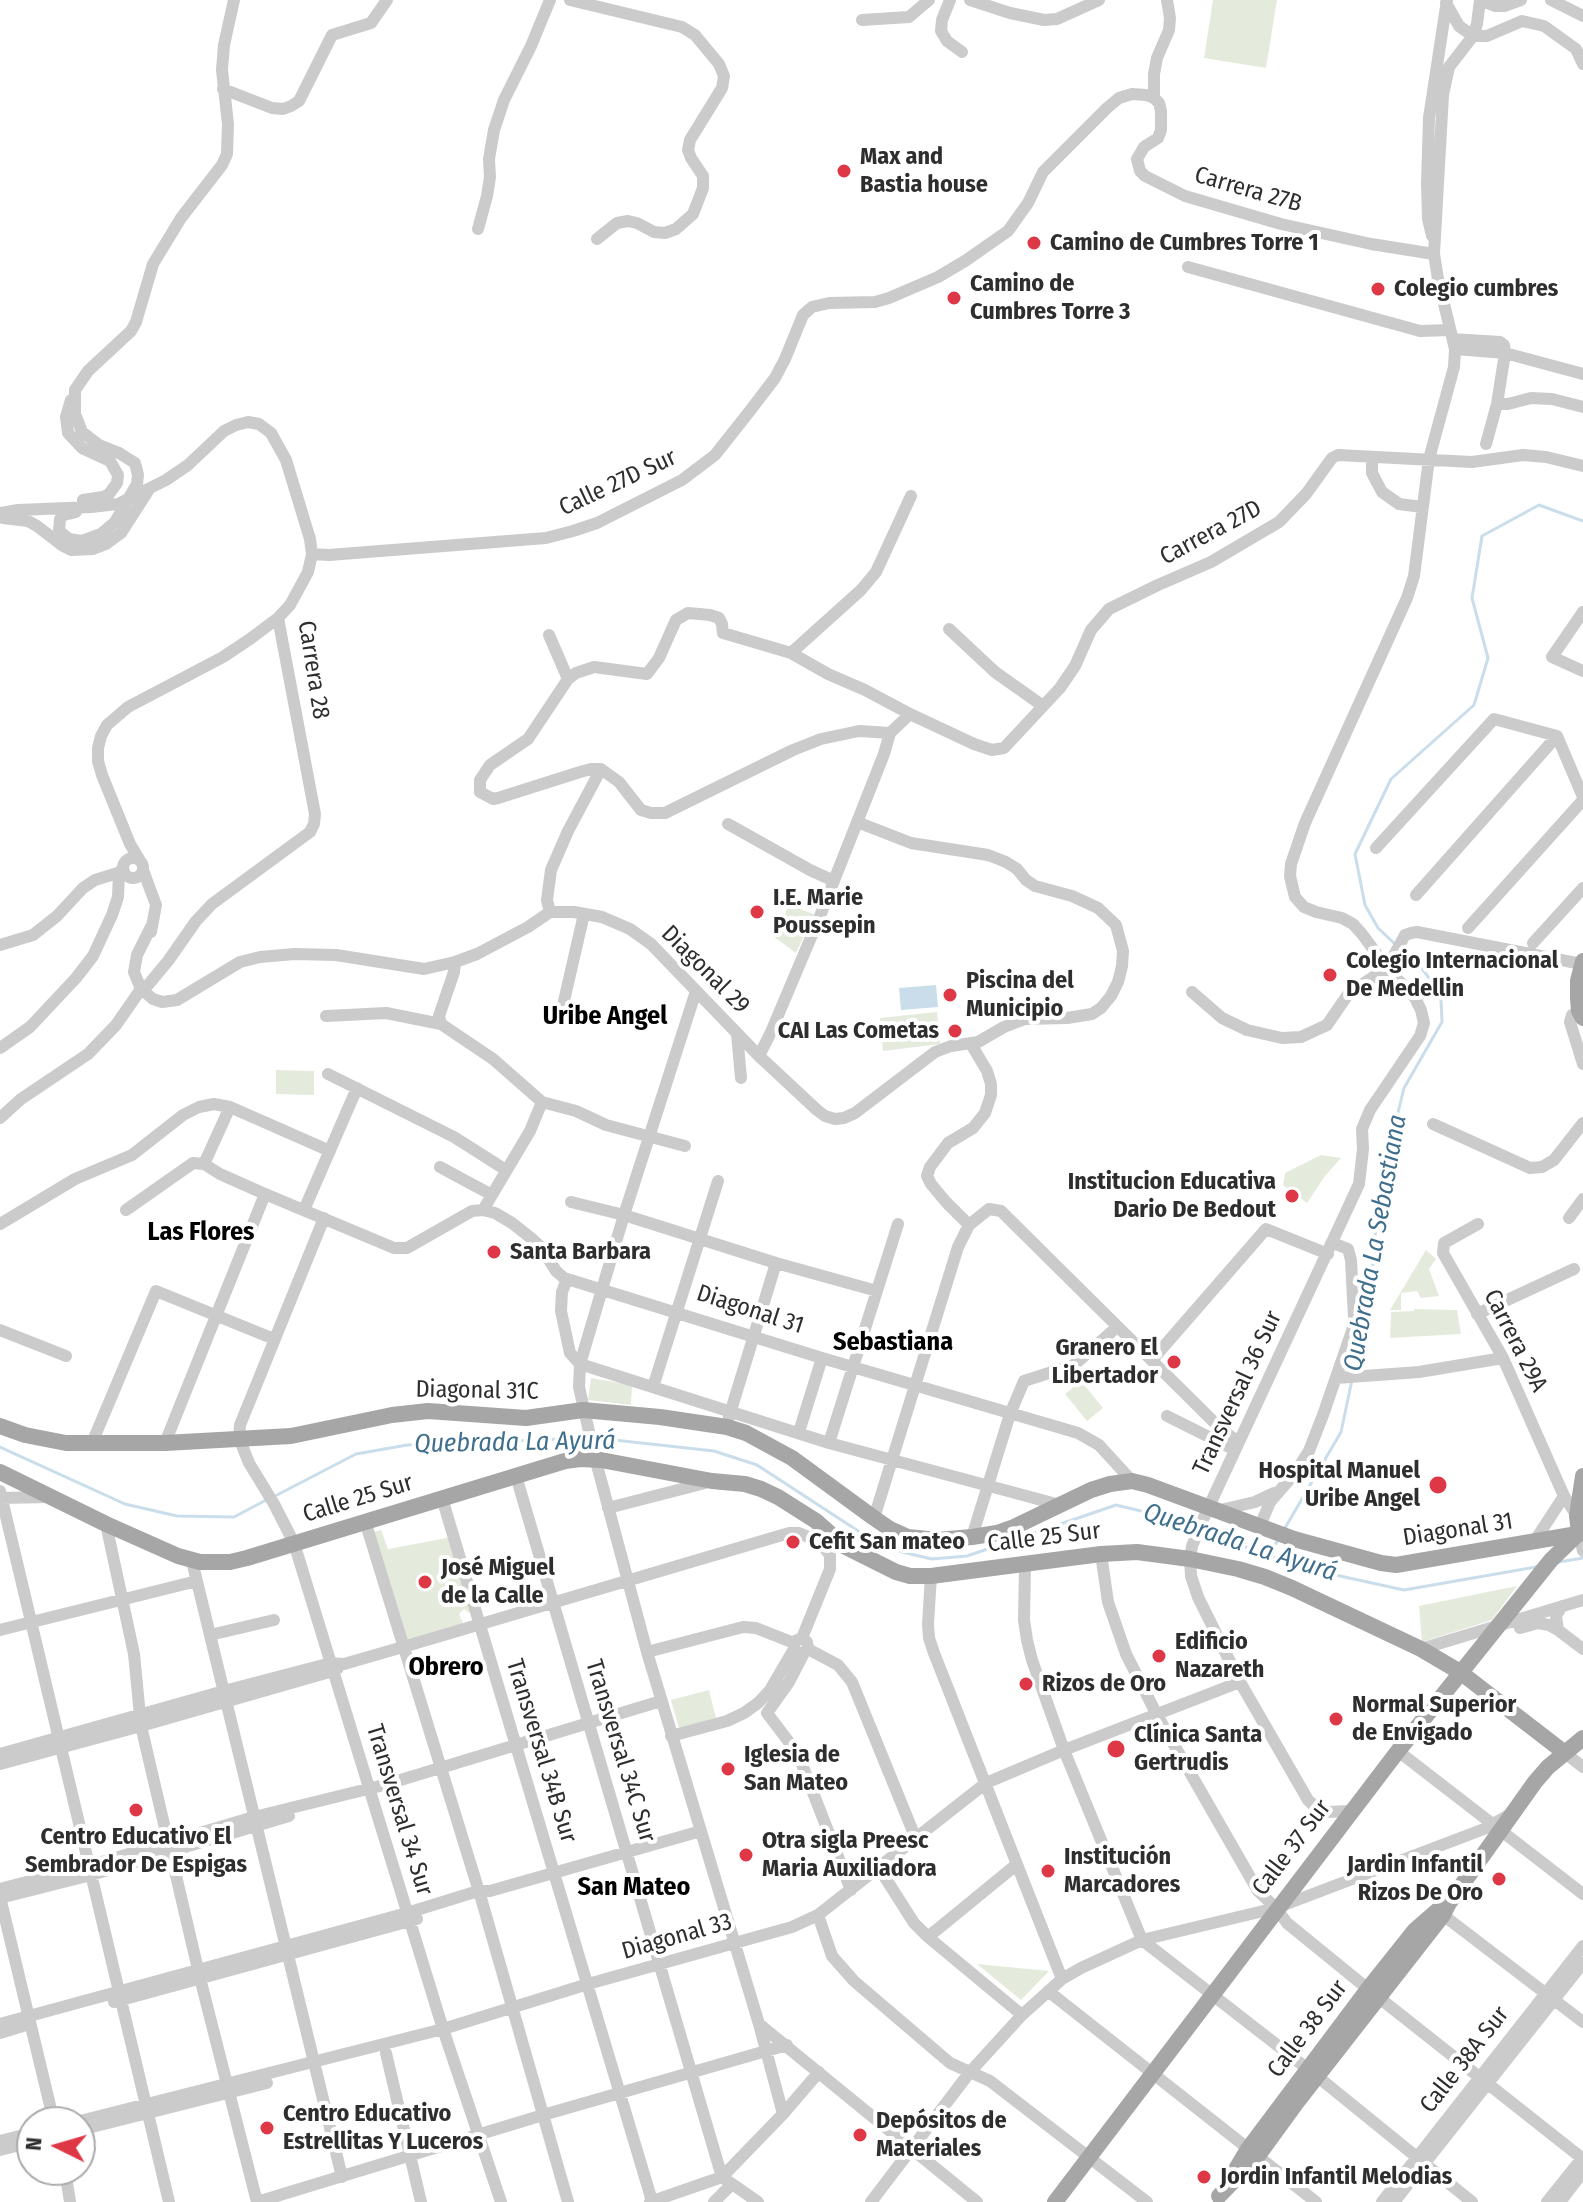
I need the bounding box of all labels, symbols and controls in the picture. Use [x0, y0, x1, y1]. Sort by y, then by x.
place label: Max and Bastia house [860, 143, 988, 199]
street label: Carrera 27B [1191, 161, 1305, 219]
marker: Max and Bastia house [835, 162, 853, 180]
place label: Camino de Cumbres Torre 1 [1050, 229, 1319, 257]
marker: Camino de Cumbres Torre 1 [1025, 234, 1043, 252]
place label: Camino de Cumbres Torre 3 [970, 270, 1130, 326]
place label: Colegio cumbres [1394, 275, 1558, 303]
marker: Colegio cumbres [1369, 280, 1387, 298]
marker: Camino de Cumbres Torre 3 [945, 289, 963, 307]
street label: Calle 27D Sur [555, 443, 681, 523]
street label: Carrera 27D [1155, 494, 1267, 572]
street label: Carrera 28 [291, 619, 335, 721]
place label: I.E. Marie Poussepin [773, 884, 875, 940]
marker: I.E. Marie Poussepin [748, 903, 766, 921]
street label: Diagonal 29 [655, 920, 755, 1020]
place label: Colegio Internacional De Medellin [1346, 947, 1558, 1003]
marker: Colegio Internacional De Medellin [1321, 966, 1339, 984]
place label: Piscina del Municipio [966, 967, 1074, 1023]
marker: Piscina del Municipio [941, 986, 959, 1004]
district label: Uribe Angel [543, 1001, 667, 1033]
place label: CAI Las Cometas [778, 1017, 939, 1045]
marker: CAI Las Cometas [946, 1022, 964, 1040]
water label: Quebrada La Sebastiana [1338, 1112, 1414, 1374]
place label: Institucion Educativa Dario De Bedout [1068, 1168, 1276, 1224]
marker: Institucion Educativa Dario De Bedout [1283, 1187, 1301, 1205]
district label: Las Flores [148, 1217, 254, 1249]
place label: Santa Barbara [510, 1238, 651, 1266]
marker: Santa Barbara [485, 1243, 503, 1261]
street label: Diagonal 31 [693, 1279, 807, 1341]
street label: Carrera 29A [1477, 1285, 1553, 1397]
street label: Transversal 36 Sur [1187, 1306, 1289, 1480]
district label: Sebastiana [833, 1327, 953, 1359]
place label: Granero El Libertador [1052, 1334, 1158, 1390]
marker: Granero El Libertador [1165, 1353, 1183, 1371]
street label: Diagonal 31C [415, 1376, 539, 1406]
water label: Quebrada La Ayurá [414, 1426, 616, 1460]
place label: Hospital Manuel Uribe Angel [1259, 1457, 1420, 1513]
street label: Calle 25 Sur [299, 1469, 417, 1529]
marker: Hospital Manuel Uribe Angel [1427, 1474, 1449, 1496]
water label: Quebrada La Ayurá [1139, 1497, 1341, 1589]
street label: Diagonal 31 [1401, 1507, 1515, 1553]
street label: Calle 25 Sur [986, 1517, 1102, 1559]
place label: Cefit San mateo [809, 1528, 965, 1556]
marker: Cefit San mateo [784, 1533, 802, 1551]
place label: José Miguel de la Calle [441, 1554, 555, 1610]
marker: José Miguel de la Calle [416, 1573, 434, 1591]
place label: Edificio Nazareth [1175, 1628, 1264, 1684]
marker: Edificio Nazareth [1150, 1647, 1168, 1665]
district label: Obrero [408, 1652, 484, 1684]
street label: Transversal 34B Sur [499, 1656, 583, 1846]
street label: Transversal 34C Sur [579, 1656, 661, 1846]
place label: Rizos de Oro [1042, 1670, 1166, 1698]
marker: Rizos de Oro [1017, 1675, 1035, 1693]
place label: Normal Superior de Envigado [1352, 1691, 1516, 1747]
marker: Normal Superior de Envigado [1327, 1710, 1345, 1728]
street label: Transversal 34 Sur [359, 1721, 439, 1899]
place label: Clínica Santa Gertrudis [1134, 1721, 1262, 1777]
marker: Clínica Santa Gertrudis [1105, 1738, 1127, 1760]
place label: Iglesia de San Mateo [744, 1741, 848, 1797]
marker: Iglesia de San Mateo [719, 1760, 737, 1778]
street label: Calle 37 Sur [1247, 1794, 1337, 1902]
marker: Centro Educativo El Sembrador De Espigas [127, 1801, 145, 1819]
place label: Centro Educativo El Sembrador De Espigas [25, 1823, 247, 1879]
place label: Otra sigla Preesc Maria Auxiliadora [762, 1827, 937, 1883]
place label: Institución Marcadores [1064, 1843, 1180, 1899]
marker: Otra sigla Preesc Maria Auxiliadora [737, 1846, 755, 1864]
place label: Jardin Infantil Rizos De Oro [1347, 1851, 1483, 1907]
marker: Institución Marcadores [1039, 1862, 1057, 1880]
marker: Jardin Infantil Rizos De Oro [1490, 1870, 1508, 1888]
district label: San Mateo [578, 1872, 690, 1904]
street label: Diagonal 33 [619, 1908, 735, 1966]
street label: Calle 38 Sur [1262, 1974, 1354, 2084]
street label: Calle 38A Sur [1414, 2001, 1516, 2119]
place label: Centro Educativo Estrellitas Y Luceros [283, 2100, 483, 2156]
north arrow [16, 2106, 96, 2186]
place label: Depósitos de Materiales [876, 2107, 1007, 2163]
marker: Centro Educativo Estrellitas Y Luceros [258, 2119, 276, 2137]
marker: Depósitos de Materiales [851, 2126, 869, 2144]
text: N [20, 2136, 48, 2152]
place label: Jordin Infantil Melodias [1220, 2163, 1452, 2191]
marker: Jordin Infantil Melodias [1195, 2168, 1213, 2186]

